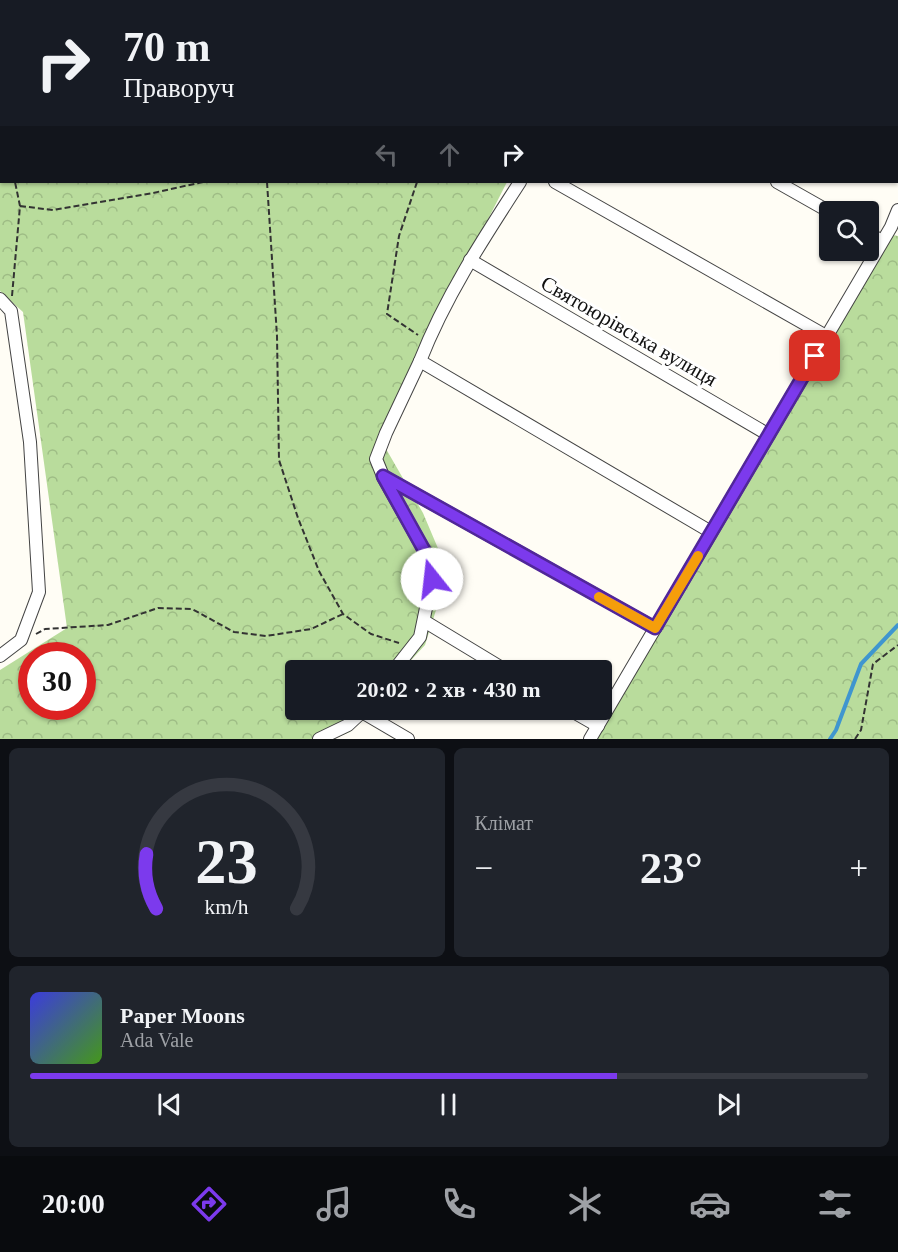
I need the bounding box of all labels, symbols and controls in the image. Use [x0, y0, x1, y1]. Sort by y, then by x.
icon: right [24, 24, 102, 102]
text: 70 m [123, 24, 211, 70]
text: Праворуч [123, 73, 234, 103]
icon: left [370, 138, 403, 171]
icon: ahead [433, 138, 466, 171]
icon: right [496, 138, 529, 171]
map controls [819, 201, 879, 261]
button: search [819, 201, 879, 261]
street label: Святоюрівська вулиця [537, 271, 722, 391]
pin [789, 330, 840, 381]
icon: arrive [798, 339, 831, 372]
position arrow [400, 547, 464, 611]
speed limit sign: 30 [18, 642, 96, 720]
text: 20:02 · 2 хв · 430 m [356, 677, 541, 702]
text: Клімат [475, 812, 533, 834]
text: 23 [196, 827, 258, 896]
text: 23° [640, 843, 703, 893]
text: − [475, 850, 493, 886]
text: + [849, 850, 868, 886]
text: km/h [205, 896, 249, 920]
text: Paper Moons [120, 1003, 245, 1028]
text: Ada Vale [120, 1029, 194, 1051]
icon: previous [153, 1088, 186, 1121]
icon: pause [432, 1088, 465, 1121]
icon: next [712, 1088, 745, 1121]
icon: directions [188, 1183, 230, 1225]
icon: music [313, 1183, 355, 1225]
icon: phone [438, 1183, 480, 1225]
icon: climate [564, 1183, 606, 1225]
icon: car [689, 1183, 731, 1225]
icon: filters [814, 1183, 856, 1225]
text: 20:00 [42, 1189, 105, 1219]

